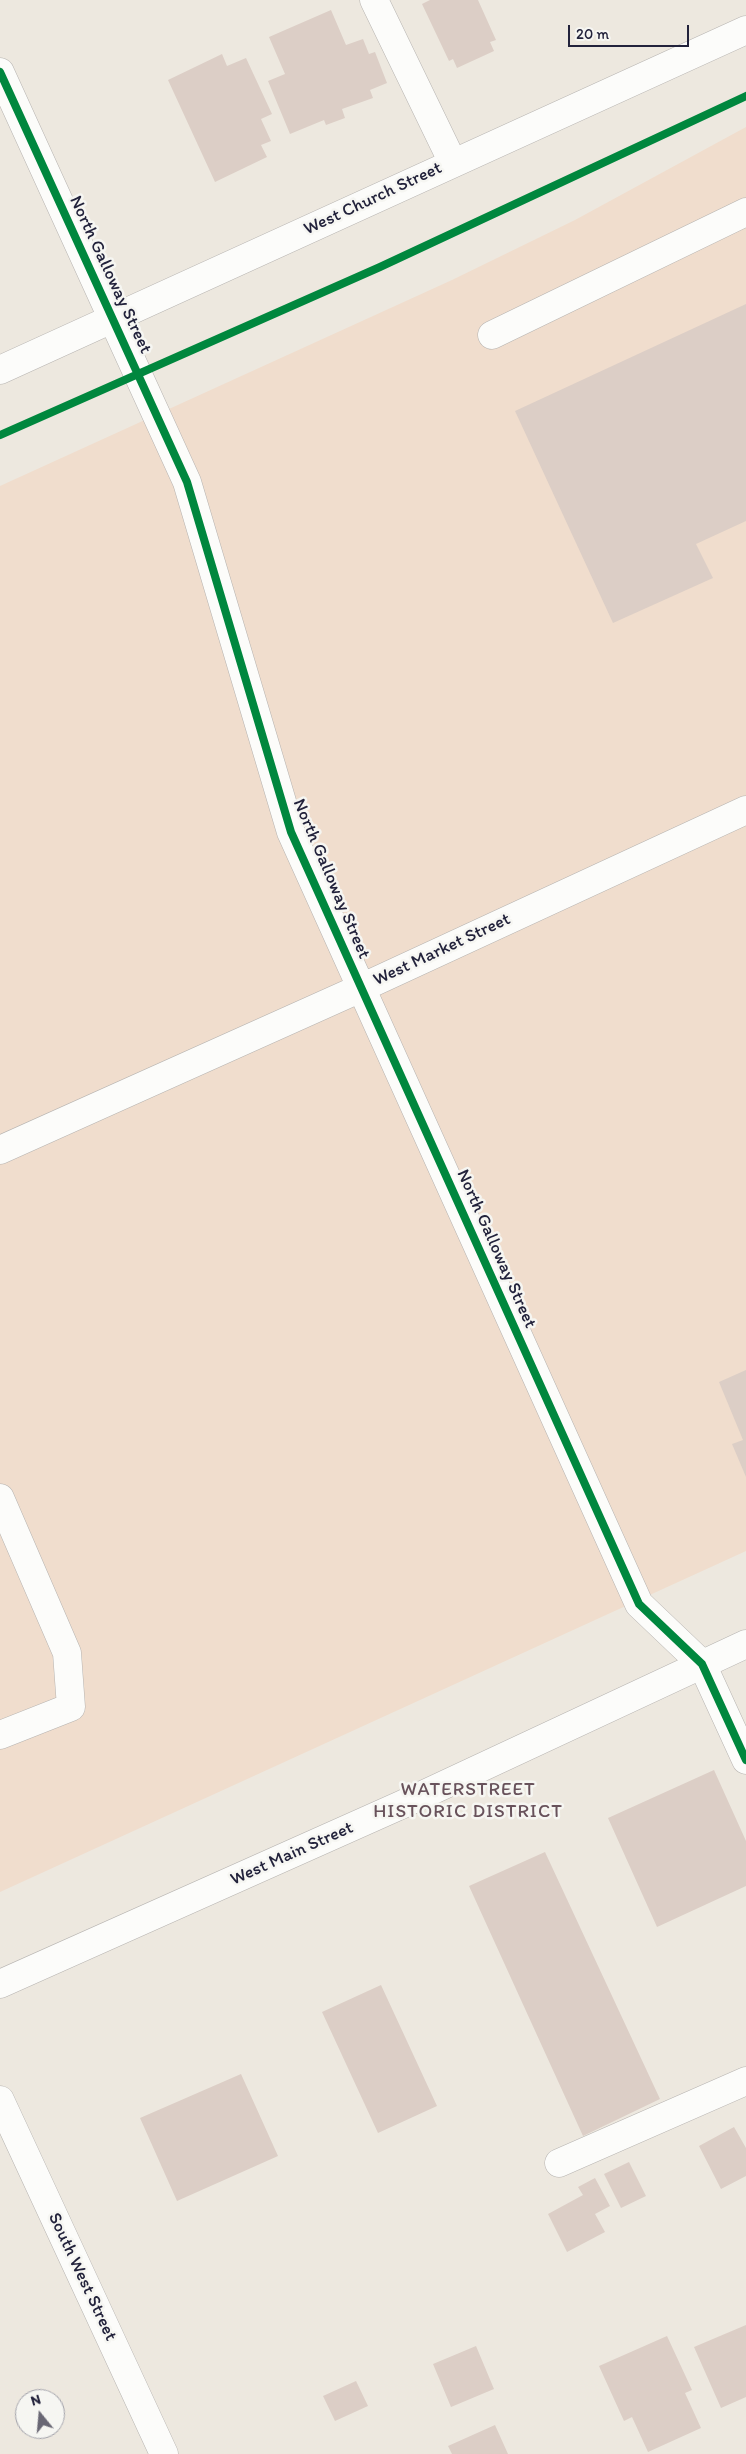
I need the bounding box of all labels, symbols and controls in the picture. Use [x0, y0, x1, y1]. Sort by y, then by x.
scale bar [571, 15, 692, 47]
text: 20 m [576, 25, 609, 43]
street label: West Church Street [301, 158, 445, 240]
street label: North Galloway Street [64, 193, 156, 357]
street label: North Galloway Street [288, 796, 374, 962]
street label: West Market Street [370, 909, 514, 991]
street label: North Galloway Street [451, 1166, 541, 1332]
district label: WATERSTREET HISTORIC DISTRICT [372, 1779, 564, 1823]
street label: West Main Street [227, 1817, 357, 1891]
street label: South West Street [43, 2209, 121, 2345]
north arrow [15, 2389, 65, 2439]
text: N [29, 2391, 43, 2410]

